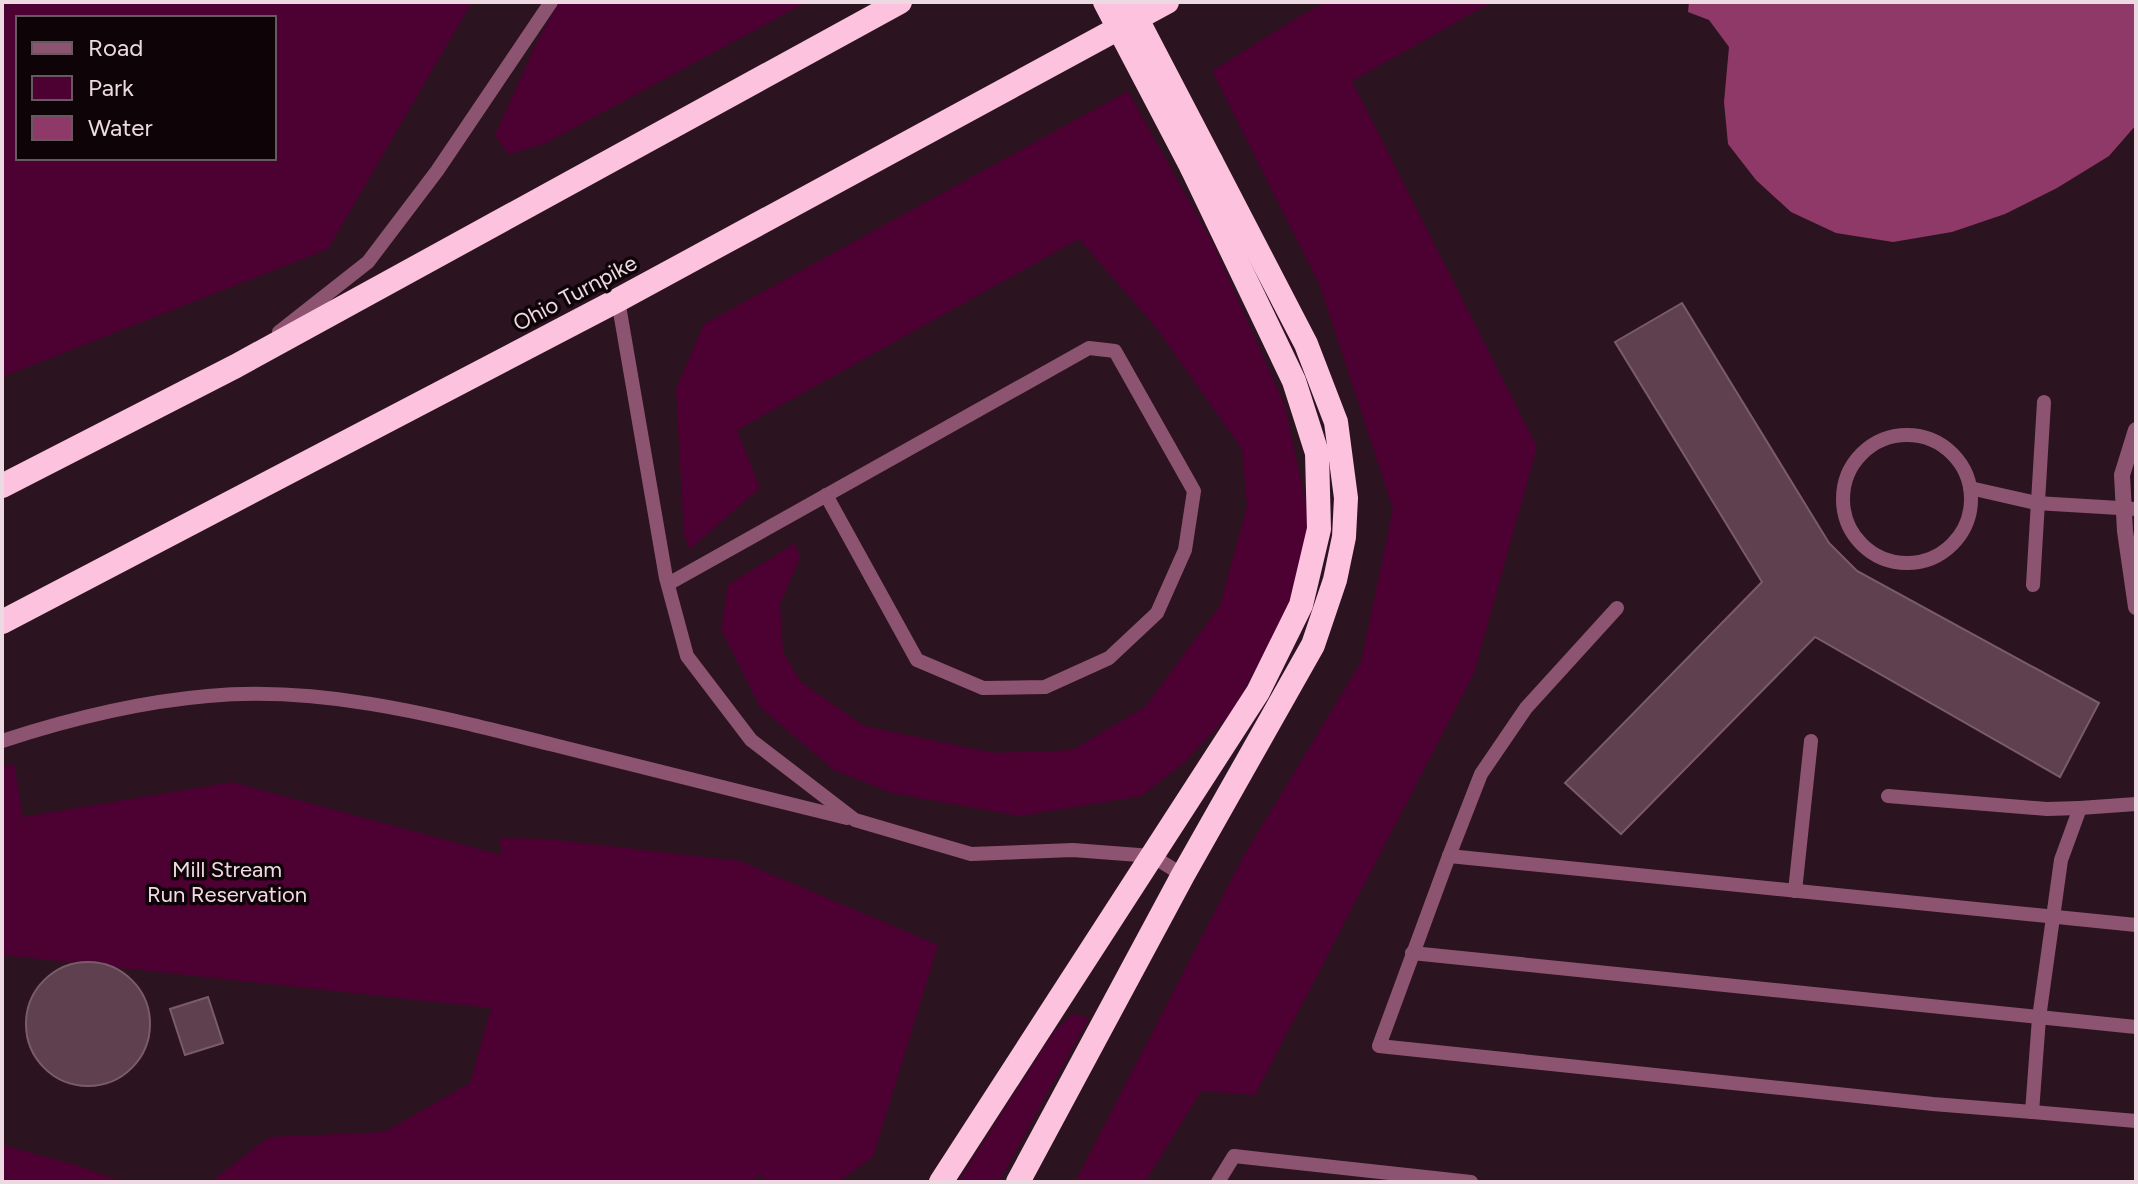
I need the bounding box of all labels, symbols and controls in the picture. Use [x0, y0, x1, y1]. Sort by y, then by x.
legend [16, 16, 276, 160]
text: Road [88, 33, 143, 62]
text: Park [88, 73, 134, 102]
text: Water [88, 113, 153, 142]
street label: Ohio Turnpike [508, 249, 642, 337]
park label: Mill Stream Run Reservation [147, 856, 307, 908]

